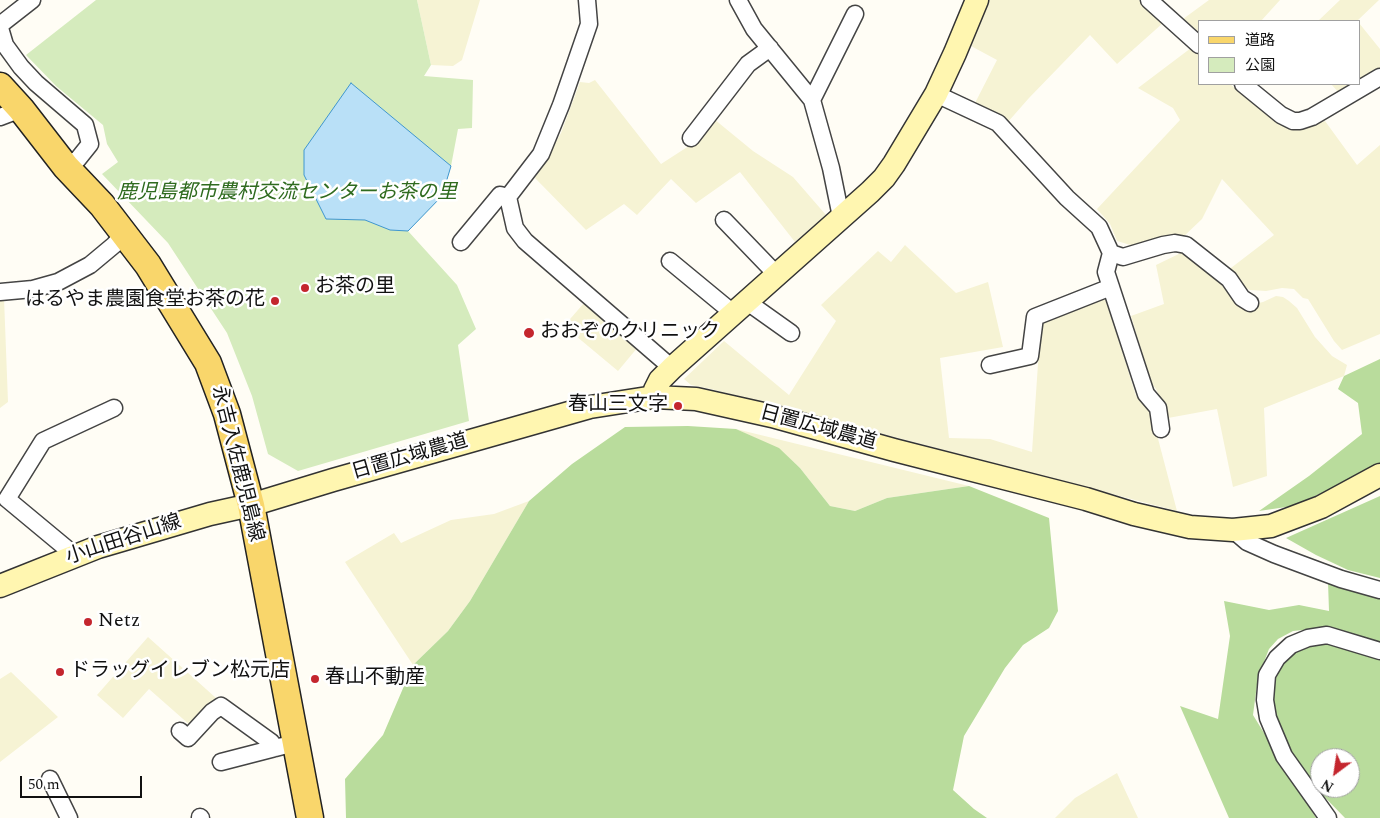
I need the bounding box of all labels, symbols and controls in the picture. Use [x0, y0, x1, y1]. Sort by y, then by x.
legend [1198, 20, 1360, 85]
text: 道路 [1245, 29, 1275, 52]
text: 公園 [1245, 54, 1275, 77]
park label: 鹿児島都市農村交流センターお茶の里 [117, 182, 457, 206]
place label: お茶の里 [315, 276, 395, 300]
marker: お茶の里 [299, 282, 311, 294]
place label: はるやま農園食堂お茶の花 [25, 289, 265, 313]
marker: はるやま農園食堂お茶の花 [269, 295, 281, 307]
place label: おおぞのクリニック [540, 321, 720, 345]
marker: おおぞのクリニック [522, 326, 536, 340]
street label: 永吉入佐鹿児島線 [205, 383, 267, 545]
place label: 春山三文字 [568, 394, 668, 418]
marker: 春山三文字 [672, 400, 684, 412]
street label: 日置広域農道 [757, 402, 879, 456]
street label: 日置広域農道 [349, 430, 471, 486]
street label: 小山田谷山線 [63, 511, 185, 571]
place label: Netz [98, 610, 140, 634]
marker: Netz [82, 616, 94, 628]
place label: ドラッグイレブン松元店 [70, 660, 290, 684]
marker: ドラッグイレブン松元店 [54, 666, 66, 678]
place label: 春山不動産 [325, 667, 425, 691]
marker: 春山不動産 [309, 673, 321, 685]
north arrow [1310, 748, 1360, 798]
scale bar [22, 766, 145, 798]
text: 50 m [28, 773, 60, 796]
text: N [1317, 773, 1338, 797]

